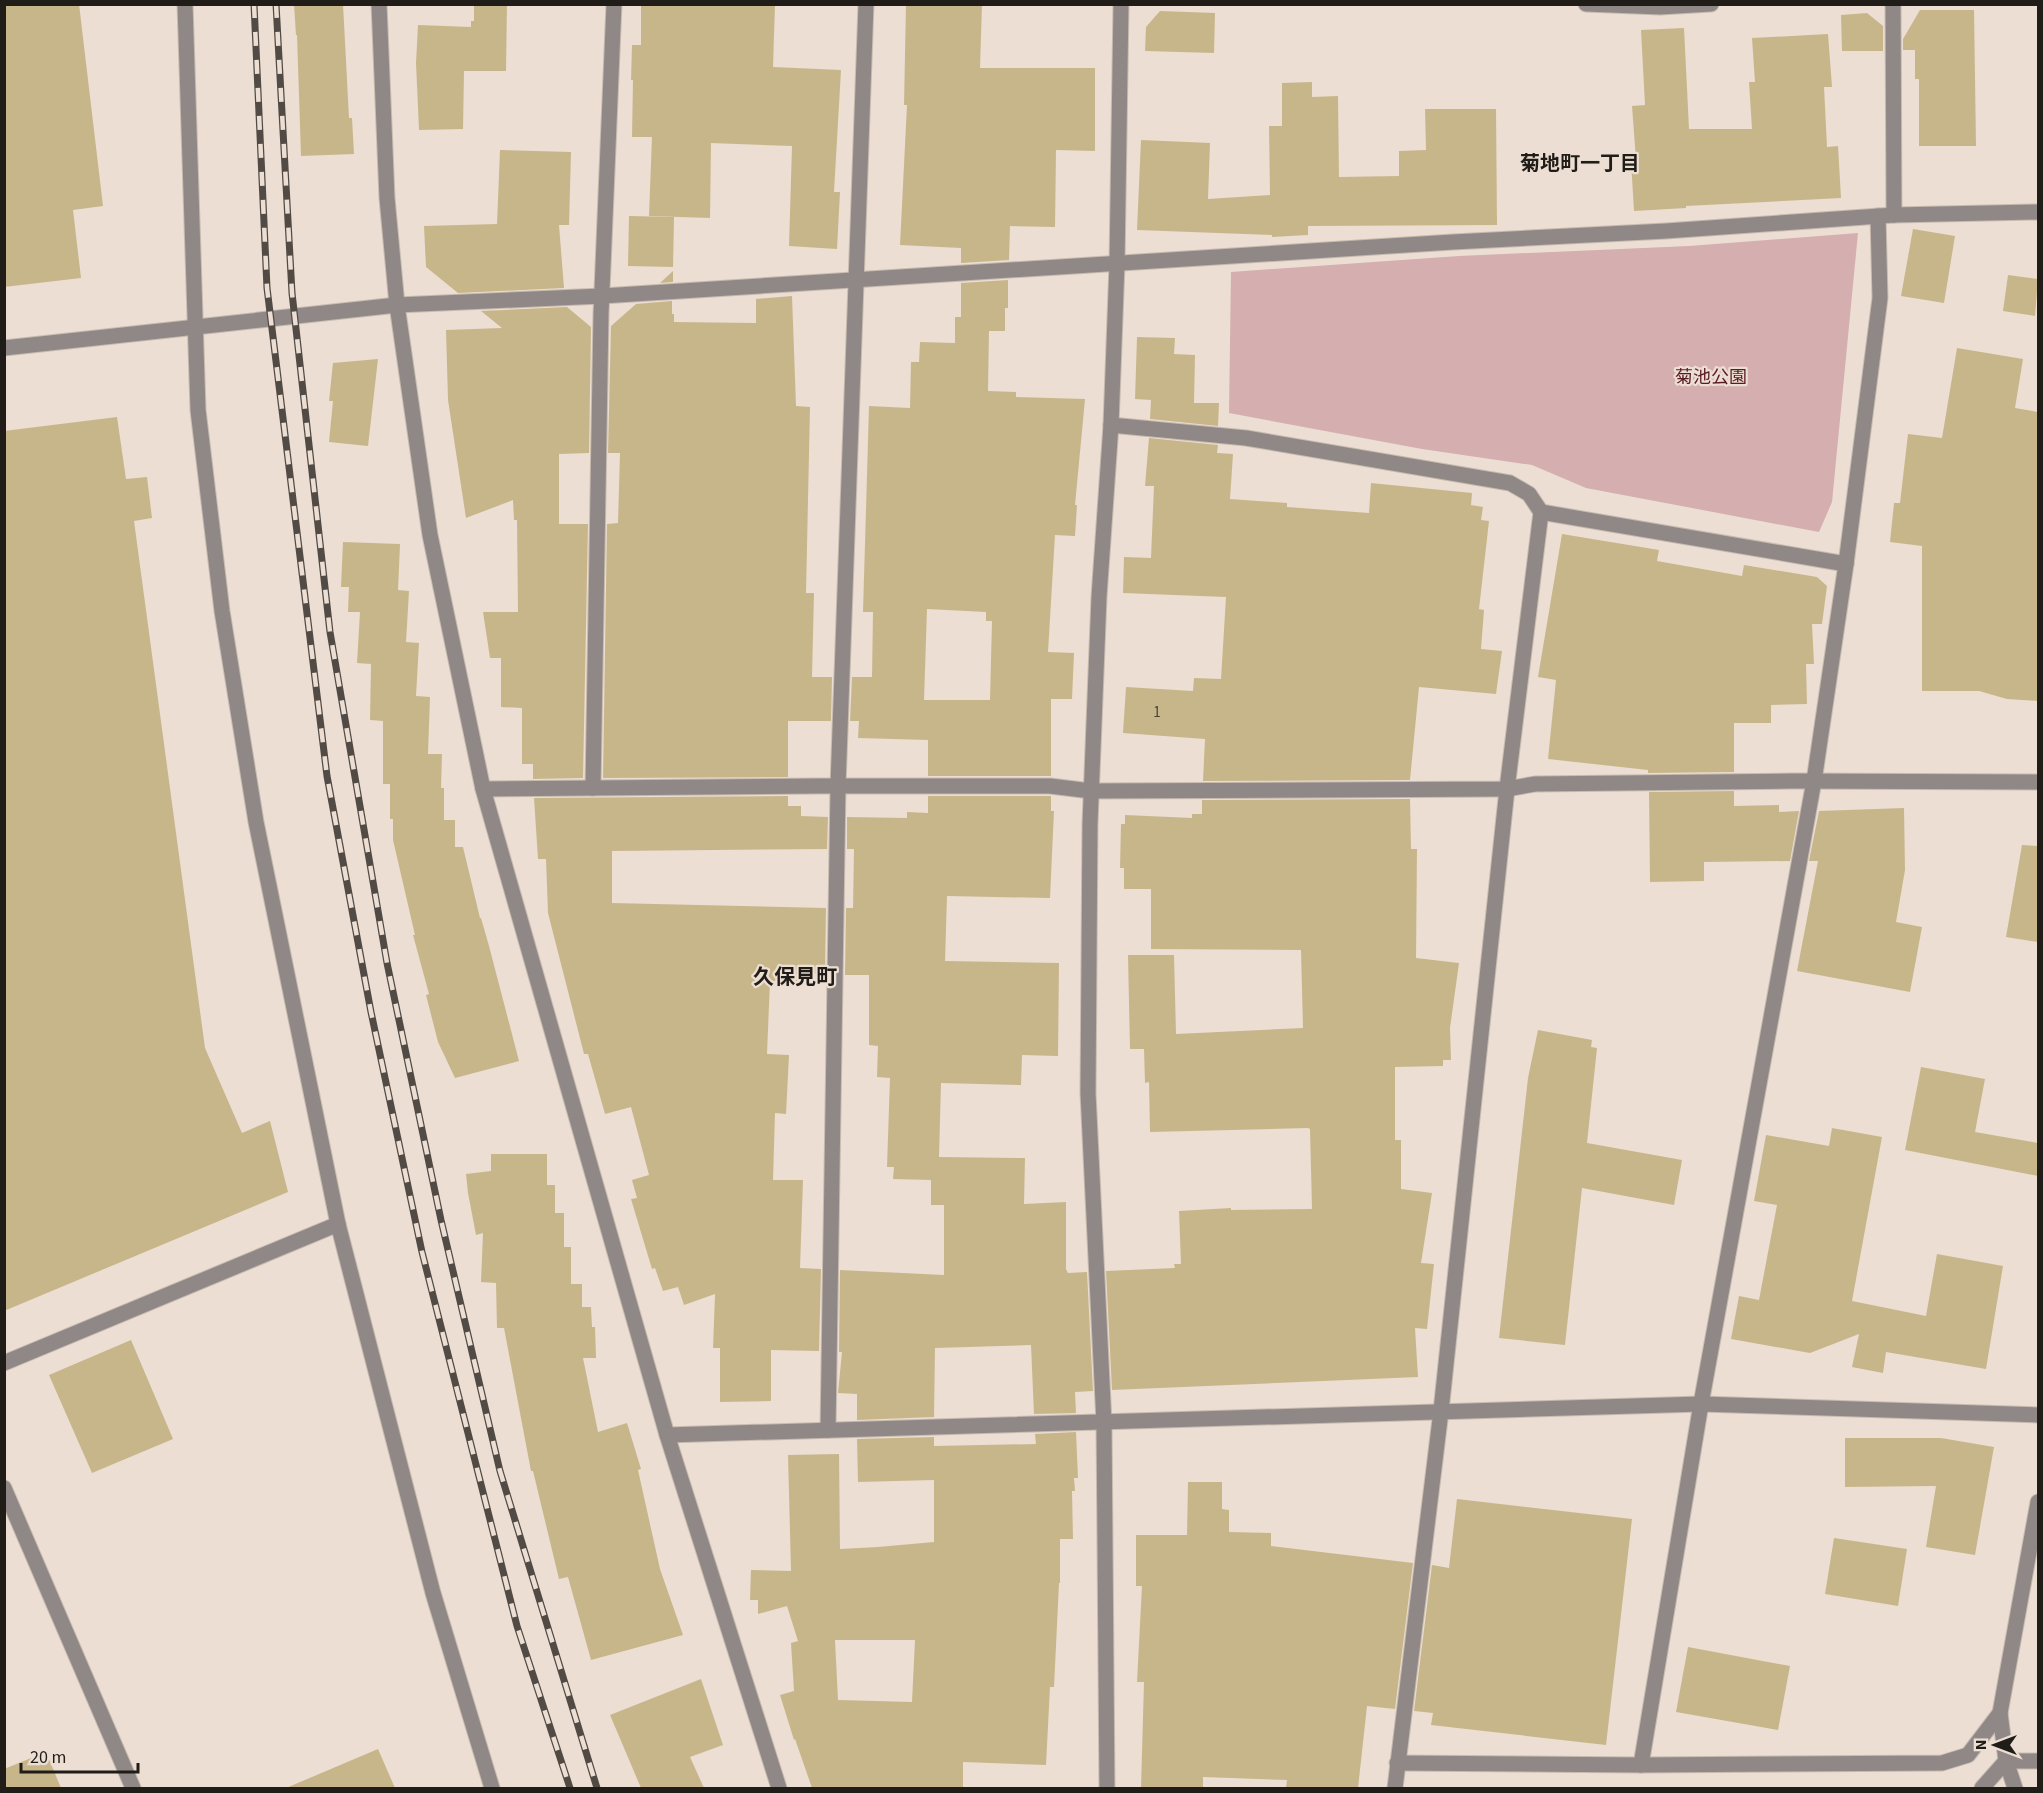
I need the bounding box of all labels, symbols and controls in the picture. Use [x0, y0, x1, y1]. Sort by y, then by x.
district label: 菊地町一丁目 [1520, 150, 1640, 178]
park label: 菊池公園 [1675, 365, 1747, 390]
house number: 1 [1153, 702, 1161, 723]
district label: 久保見町 [753, 962, 837, 992]
north arrow [1965, 1715, 2025, 1775]
scale bar [21, 1736, 138, 1774]
text: N [1970, 1740, 1992, 1750]
text: 20 m [30, 1745, 66, 1770]

